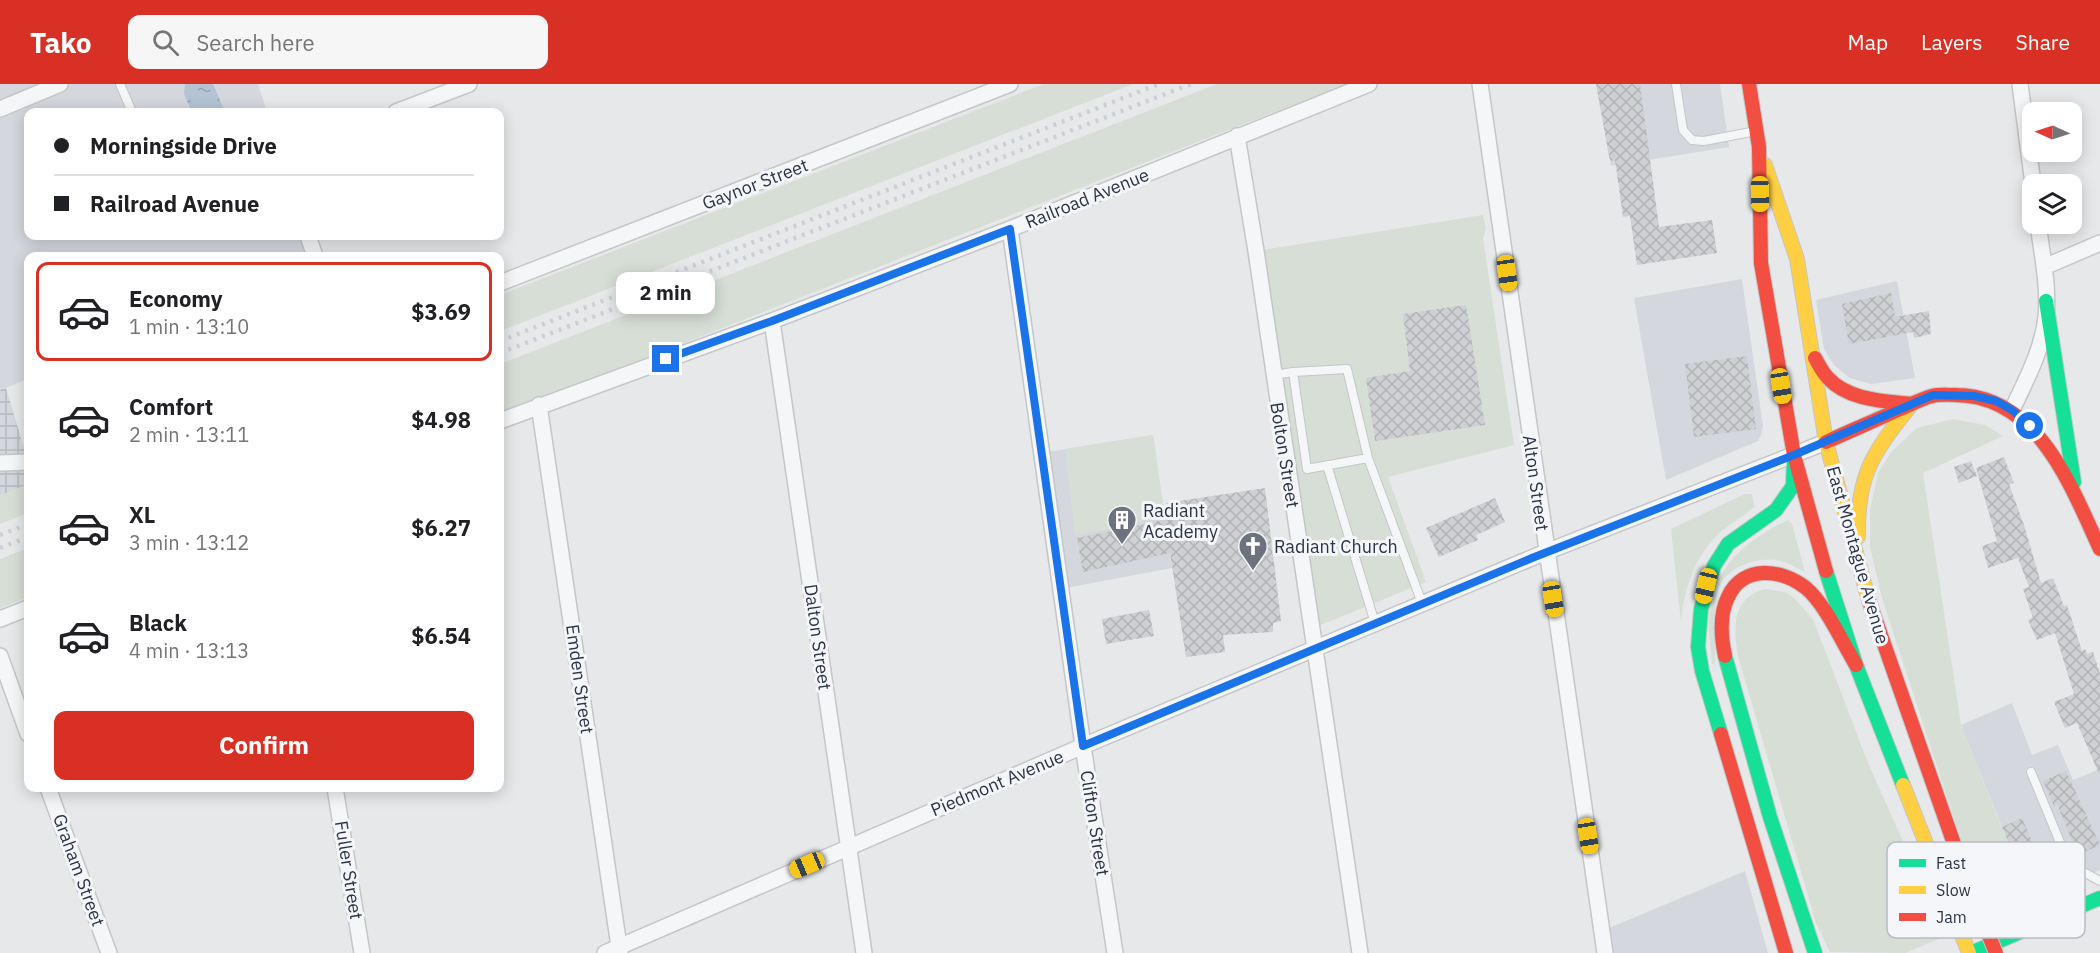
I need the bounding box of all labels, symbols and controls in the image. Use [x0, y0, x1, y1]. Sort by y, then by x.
search box [128, 15, 548, 69]
text: Tako [30, 24, 92, 61]
icon: search [149, 26, 182, 59]
text: Search here [197, 28, 314, 57]
text: Map [1848, 28, 1888, 56]
text: Layers [1921, 28, 1983, 56]
text: Share [2016, 28, 2070, 56]
north arrow [2022, 102, 2082, 162]
map controls [2022, 102, 2082, 234]
text: Morningside Drive [90, 131, 277, 160]
street label: Gaynor Street [699, 153, 811, 215]
street label: Railroad Avenue [1022, 163, 1152, 233]
button: layers [2022, 174, 2082, 234]
car [1751, 176, 1769, 212]
text: Railroad Avenue [90, 189, 259, 218]
car [1496, 254, 1518, 292]
callout: 2 min [616, 272, 716, 314]
text: 2 min [639, 279, 692, 306]
text: Economy [129, 284, 223, 313]
icon: car [57, 285, 111, 339]
text: $3.69 [411, 297, 471, 326]
text: 1 min · 13:10 [129, 313, 249, 340]
route end [652, 345, 679, 372]
car [1769, 367, 1793, 405]
text: Comfort [129, 392, 213, 421]
icon: car [57, 393, 111, 447]
street label: Bolton Street [1265, 400, 1305, 510]
text: $4.98 [411, 405, 471, 434]
route start [2016, 412, 2043, 439]
text: 2 min · 13:11 [129, 421, 249, 448]
street label: Alton Street [1518, 434, 1554, 532]
street label: East Montague Avenue [1822, 463, 1894, 647]
place label: Radiant Academy [1143, 499, 1218, 543]
text: XL [129, 500, 155, 529]
icon: car [57, 501, 111, 555]
building icon: Radiant Academy [1106, 504, 1138, 546]
text: $6.27 [411, 513, 471, 542]
text: 3 min · 13:12 [129, 529, 249, 556]
church icon: Radiant Church [1237, 530, 1269, 572]
place label: Radiant Church [1274, 535, 1398, 558]
car [1693, 566, 1719, 606]
car [1541, 580, 1565, 618]
street label: Dalton Street [799, 583, 837, 691]
text: Black [129, 608, 187, 637]
icon: car [57, 609, 111, 663]
text: $6.54 [411, 621, 471, 650]
street label: Emden Street [561, 623, 599, 735]
text: 4 min · 13:13 [129, 637, 249, 664]
button: Confirm [54, 711, 474, 780]
street label: Piedmont Avenue [927, 745, 1067, 821]
street label: Clifton Street [1075, 769, 1115, 877]
street label: Graham Street [48, 811, 110, 929]
car [1576, 817, 1600, 855]
street label: Fuller Street [330, 819, 368, 921]
legend [1887, 842, 2085, 938]
car [787, 850, 827, 880]
text: Fast [1936, 853, 1966, 873]
text: Slow [1936, 880, 1971, 900]
text: Jam [1936, 907, 1967, 927]

